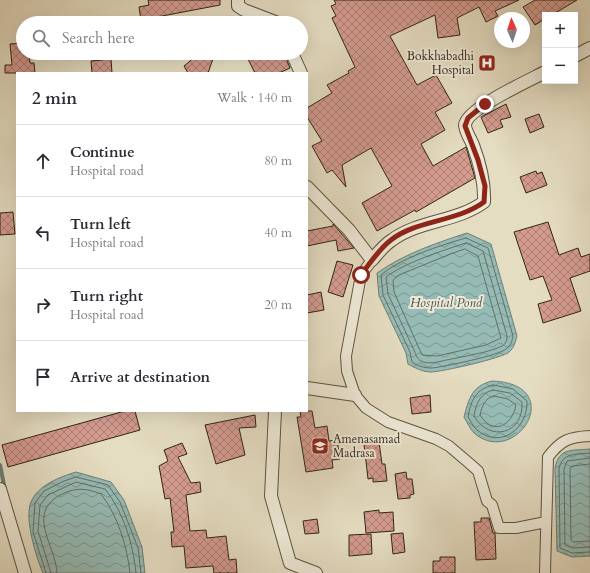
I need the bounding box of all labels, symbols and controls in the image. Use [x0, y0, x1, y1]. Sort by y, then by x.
north arrow [494, 12, 530, 48]
map controls [542, 12, 578, 84]
button: + [542, 12, 578, 48]
search box [16, 16, 308, 60]
icon: search [30, 27, 52, 49]
text: Search here [62, 28, 135, 48]
place label: Bokkhabadhi Hospital [407, 48, 475, 78]
button: − [542, 48, 578, 84]
hospital icon: Bokkhabadhi Hospital [477, 53, 497, 73]
text: 2 min [32, 87, 77, 110]
text: Walk · 140 m [217, 89, 292, 107]
route end [476, 95, 494, 113]
text: Continue [70, 142, 135, 162]
icon: ahead [32, 150, 54, 172]
text: 80 m [264, 152, 292, 170]
text: Hospital road [70, 162, 144, 180]
text: Turn left [70, 214, 131, 234]
icon: left [32, 222, 54, 244]
text: 40 m [264, 224, 292, 242]
text: Hospital road [70, 234, 144, 252]
route start [352, 266, 370, 284]
text: Turn right [70, 286, 143, 306]
icon: right [32, 294, 54, 316]
water label: Hospital Pond [410, 294, 483, 312]
text: 20 m [264, 296, 292, 314]
text: Hospital road [70, 306, 144, 324]
icon: arrive [32, 366, 54, 388]
text: Arrive at destination [70, 367, 210, 387]
place label: Amenasamad Madrasa [333, 431, 401, 461]
school or university icon: Amenasamad Madrasa [310, 436, 330, 456]

